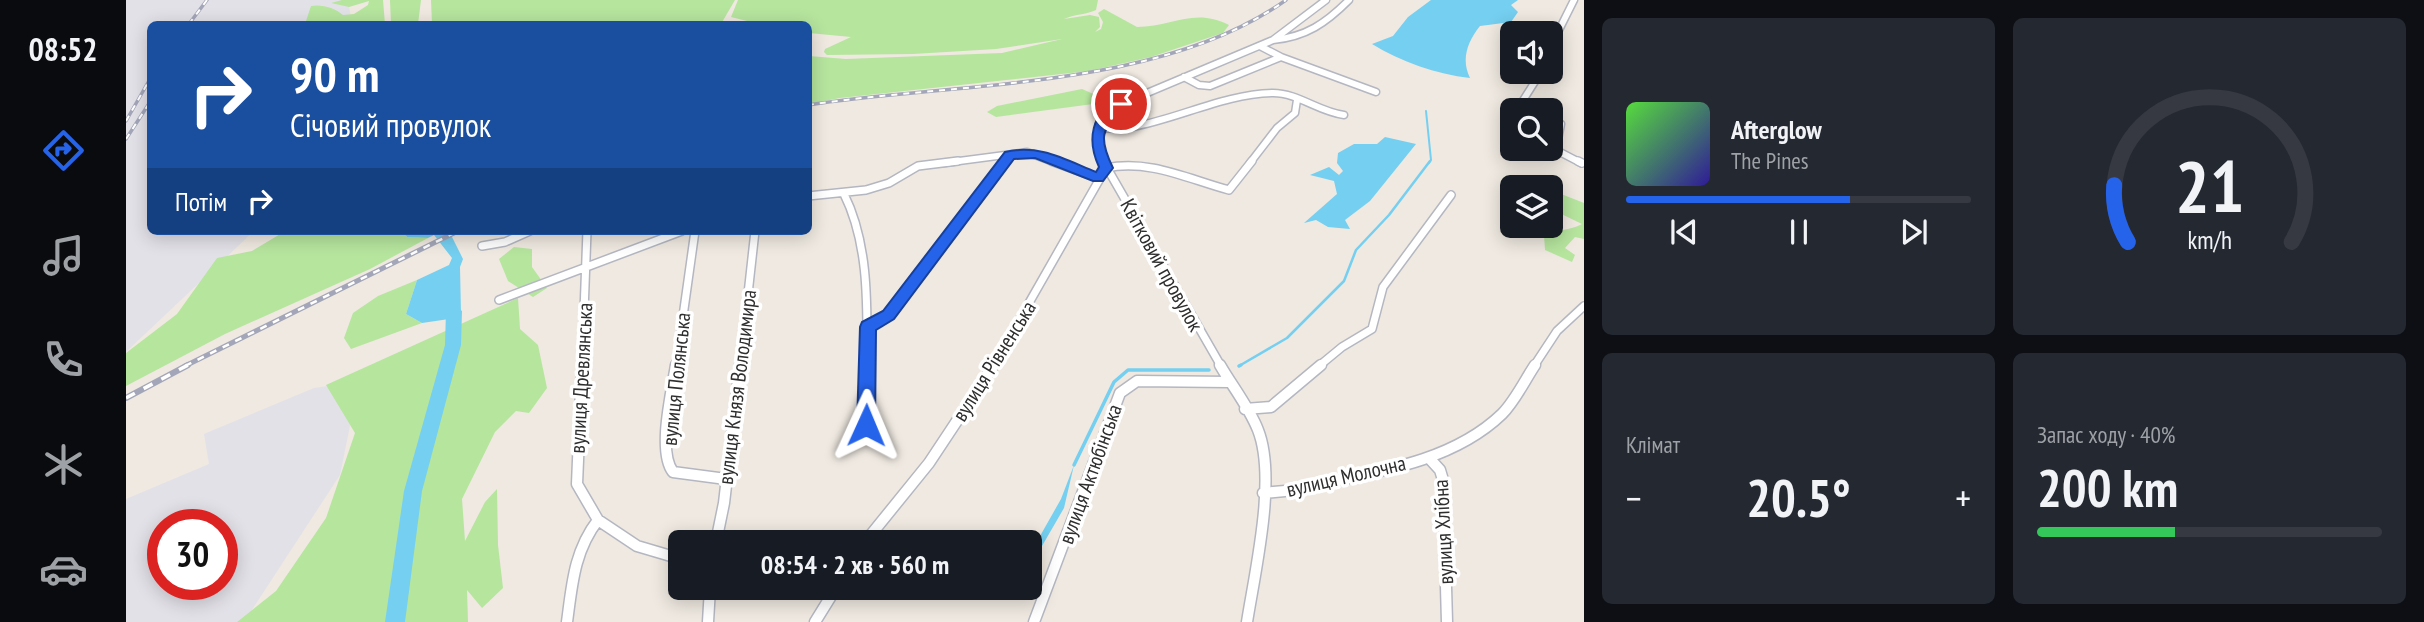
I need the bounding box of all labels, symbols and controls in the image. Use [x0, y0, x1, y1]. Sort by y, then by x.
map controls [1500, 21, 1563, 238]
button: sound [1500, 21, 1563, 84]
text: 08:52 [28, 28, 98, 70]
text: 90 m [290, 42, 379, 106]
icon: right [175, 49, 266, 140]
pin [1091, 74, 1151, 134]
icon: arrive [1102, 85, 1140, 123]
button: search [1500, 98, 1563, 161]
text: Січовий провулок [290, 104, 491, 146]
text: Afterglow [1731, 113, 1822, 146]
icon: directions [39, 126, 88, 175]
text: 21 [2175, 139, 2244, 233]
text: The Pines [1731, 146, 1809, 175]
button: layers [1500, 175, 1563, 238]
icon: right [241, 182, 279, 220]
text: Потім [175, 185, 227, 218]
street label: Квітковий провулок [1114, 194, 1210, 336]
icon: previous [1665, 213, 1703, 251]
icon: pause [1780, 213, 1818, 251]
icon: next [1895, 213, 1933, 251]
text: km/h [2187, 224, 2232, 256]
icon: music [39, 231, 88, 280]
street label: вулиця Князя Володимира [712, 288, 762, 486]
street label: вулиця Рівненська [946, 296, 1042, 426]
street label: вулиця Древлянська [564, 302, 598, 454]
street label: вулиця Полянська [656, 311, 696, 447]
icon: phone [39, 335, 88, 384]
position arrow [829, 388, 903, 462]
street label: вулиця Актюбінська [1052, 400, 1128, 548]
text: Запас ходу · 40% [2037, 420, 2175, 449]
text: Клімат [1626, 430, 1680, 459]
icon: climate [39, 440, 88, 489]
street label: вулиця Молочна [1284, 449, 1408, 503]
text: 200 km [2037, 454, 2178, 521]
text: 20.5° [1746, 464, 1851, 531]
text: − [1626, 473, 1642, 522]
text: + [1955, 473, 1971, 522]
street label: вулиця Хлібна [1427, 479, 1459, 585]
speed limit sign: 30 [147, 509, 238, 600]
icon: car [39, 545, 88, 594]
text: 08:54 · 2 хв · 560 m [761, 548, 949, 581]

